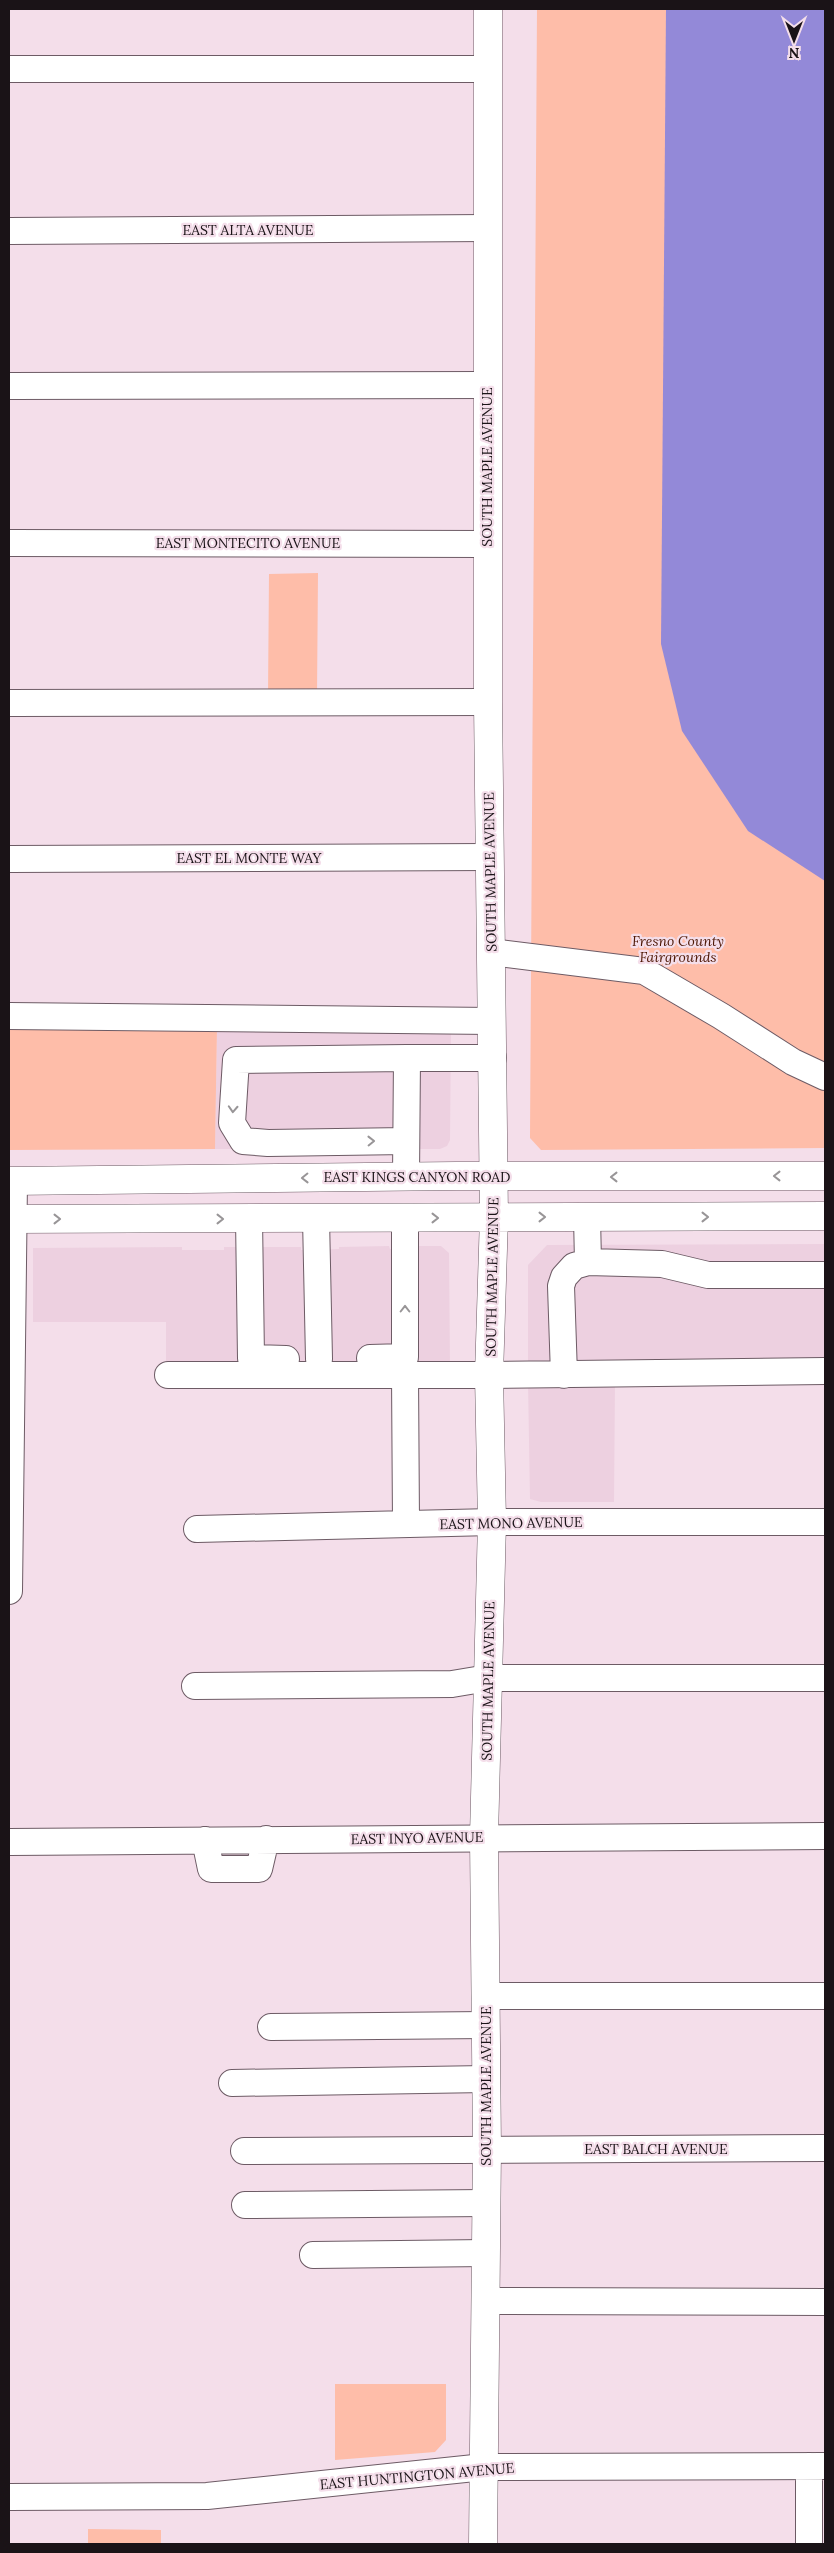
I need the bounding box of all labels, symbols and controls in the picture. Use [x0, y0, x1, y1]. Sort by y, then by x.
north arrow [769, 15, 819, 65]
text: N [788, 44, 799, 62]
street label: EAST ALTA AVENUE [182, 221, 314, 239]
street label: SOUTH MAPLE AVENUE [478, 387, 496, 547]
street label: EAST MONTECITO AVENUE [156, 534, 340, 552]
street label: SOUTH MAPLE AVENUE [480, 792, 500, 952]
street label: EAST EL MONTE WAY [177, 849, 323, 867]
park label: Fresno County Fairgrounds [632, 932, 724, 966]
one-way arrow [227, 1105, 238, 1113]
one-way arrow [367, 1136, 375, 1147]
street label: EAST KINGS CANYON ROAD [323, 1168, 511, 1186]
one-way arrow [772, 1171, 780, 1181]
one-way arrow [610, 1172, 618, 1182]
one-way arrow [301, 1173, 308, 1183]
street label: SOUTH MAPLE AVENUE [482, 1197, 502, 1357]
one-way arrow [539, 1212, 547, 1222]
one-way arrow [701, 1212, 709, 1222]
one-way arrow [432, 1213, 439, 1223]
one-way arrow [54, 1214, 62, 1224]
one-way arrow [216, 1214, 224, 1224]
one-way arrow [400, 1304, 410, 1312]
street label: EAST MONO AVENUE [439, 1513, 583, 1533]
street label: SOUTH MAPLE AVENUE [478, 1601, 498, 1761]
street label: EAST INYO AVENUE [350, 1828, 484, 1848]
street label: SOUTH MAPLE AVENUE [477, 2006, 495, 2166]
street label: EAST BALCH AVENUE [584, 2140, 728, 2158]
street label: EAST HUNTINGTON AVENUE [319, 2458, 515, 2493]

